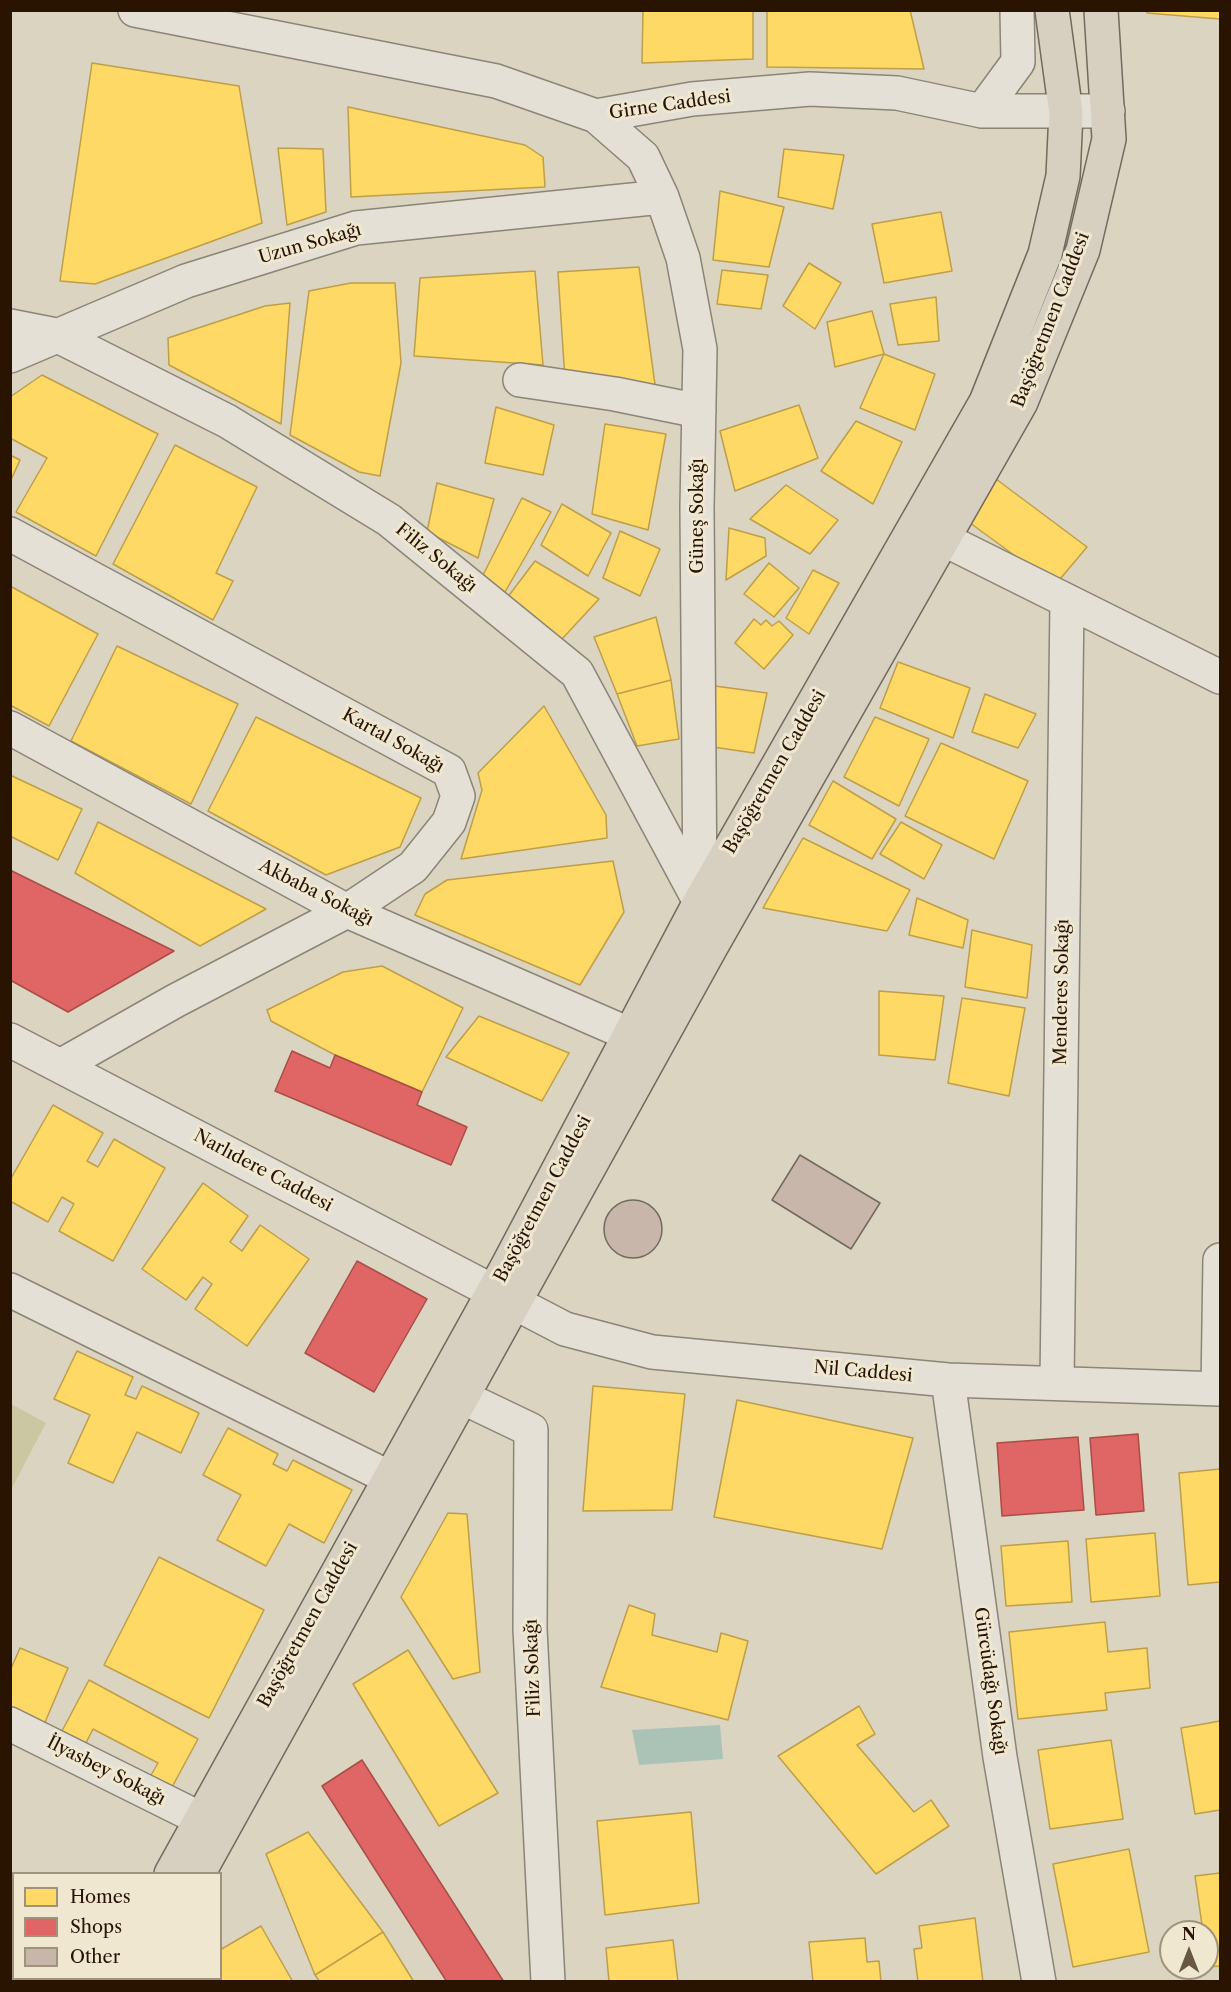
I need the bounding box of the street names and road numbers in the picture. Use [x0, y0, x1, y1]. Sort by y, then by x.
street label: Girne Caddesi [608, 86, 732, 124]
street label: Uzun Sokağı [256, 219, 364, 269]
street label: Başöğretmen Caddesi [1008, 229, 1094, 411]
street label: Güneş Sokağı [687, 458, 709, 574]
street label: Filiz Sokağı [391, 519, 481, 597]
street label: Başöğretmen Caddesi [719, 686, 831, 858]
street label: Kartal Sokağı [338, 704, 448, 778]
street label: Akbaba Sokağı [255, 855, 377, 931]
street label: Menderes Sokağı [1050, 919, 1074, 1065]
street label: Başöğretmen Caddesi [490, 1112, 596, 1286]
street label: Narlıdere Caddesi [190, 1125, 336, 1217]
street label: Nil Caddesi [813, 1357, 913, 1387]
street label: Başöğretmen Caddesi [254, 1539, 362, 1711]
street label: Gürcüdağı Sokağı [969, 1606, 1011, 1756]
street label: Filiz Sokağı [520, 1619, 546, 1717]
street label: İlyasbey Sokağı [43, 1732, 169, 1810]

